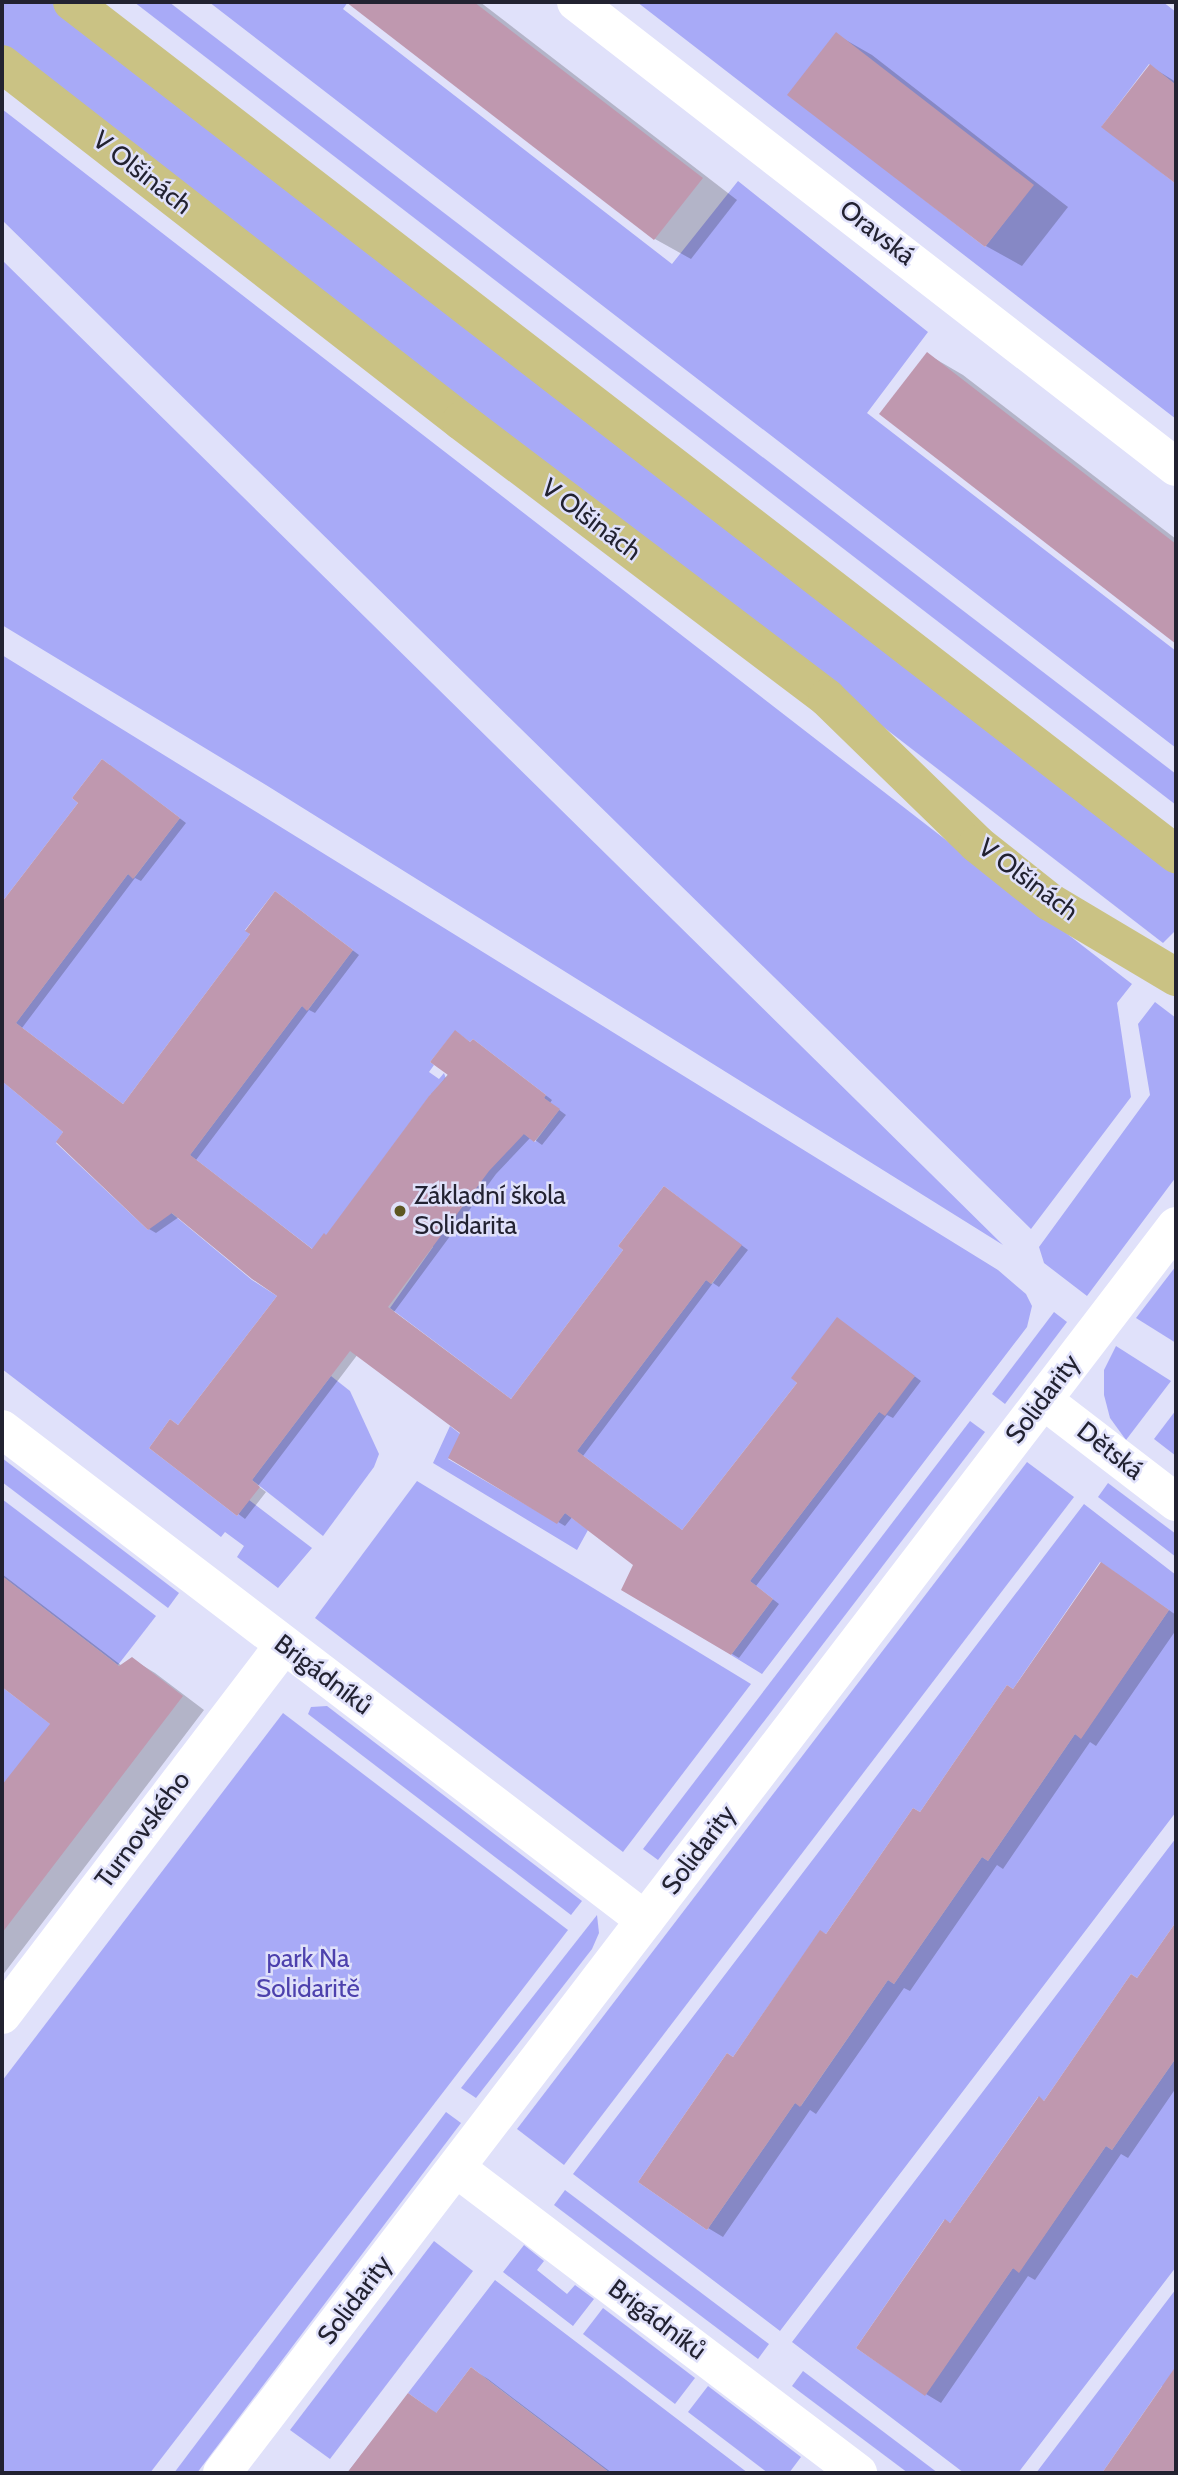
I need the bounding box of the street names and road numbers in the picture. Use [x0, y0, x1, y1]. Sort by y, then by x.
street label: V Olšinách [86, 125, 198, 221]
street label: Oravská [833, 194, 921, 272]
street label: V Olšinách [535, 472, 647, 568]
street label: V Olšinách [972, 832, 1084, 928]
street label: Solidarity [999, 1348, 1087, 1450]
street label: Dětská [1071, 1415, 1149, 1487]
street label: Brigádníků [268, 1628, 378, 1722]
street label: Turnovského [89, 1765, 197, 1895]
street label: Solidarity [655, 1799, 743, 1901]
street label: Solidarity [311, 2249, 399, 2351]
street label: Brigádníků [602, 2273, 712, 2367]

